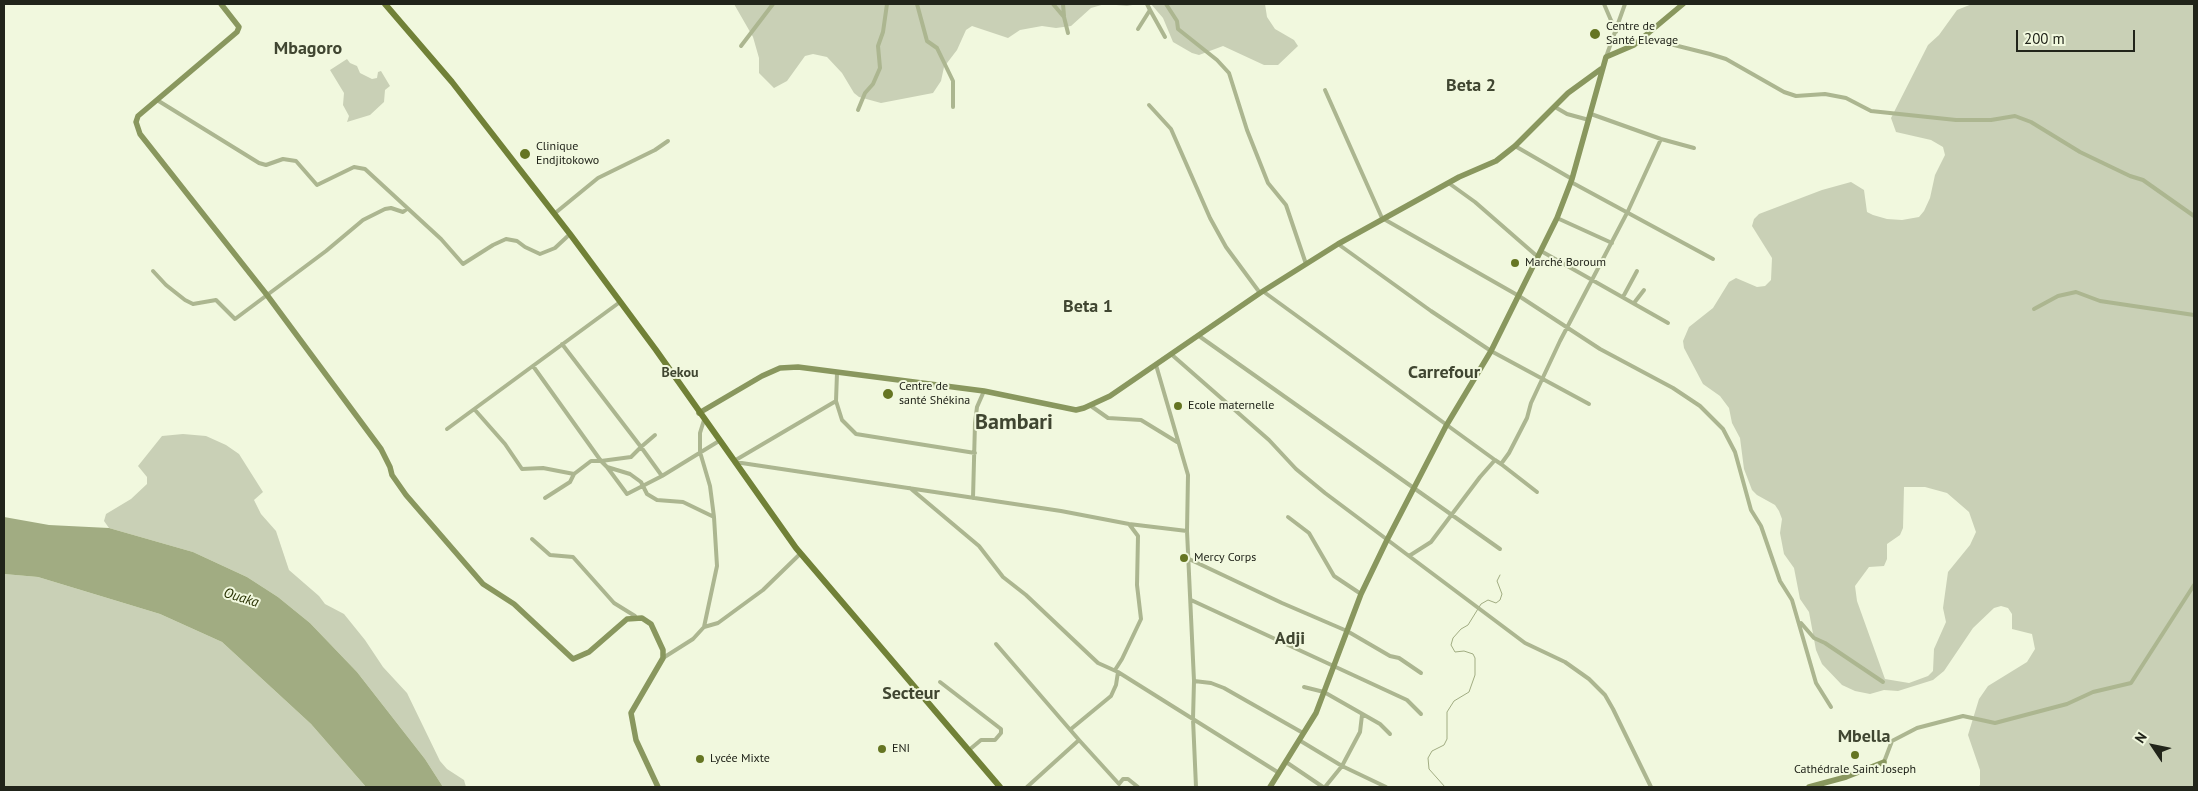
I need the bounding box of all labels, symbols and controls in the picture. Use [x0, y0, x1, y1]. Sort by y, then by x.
place label: Centre de Santé Elevage [1606, 20, 1678, 48]
scale bar [2018, 20, 2137, 52]
marker: Centre de Santé Elevage [1588, 27, 1602, 41]
text: 200 m [2024, 29, 2065, 48]
district label: Mbagoro [274, 38, 342, 60]
district label: Beta 2 [1446, 75, 1496, 97]
place label: Clinique Endjitokowo [536, 140, 599, 168]
marker: Clinique Endjitokowo [518, 147, 532, 161]
place label: Marché Boroum [1525, 256, 1606, 270]
marker: Marché Boroum [1509, 257, 1521, 269]
district label: Beta 1 [1063, 296, 1113, 318]
district label: Carrefour [1408, 362, 1480, 384]
district label: Bekou [661, 365, 699, 381]
place label: Centre de santé Shékina [899, 380, 970, 408]
marker: Centre de santé Shékina [881, 387, 895, 401]
place label: Ecole maternelle [1188, 399, 1274, 413]
marker: Ecole maternelle [1172, 400, 1184, 412]
district label: Bambari [975, 410, 1053, 436]
place label: Mercy Corps [1194, 551, 1256, 565]
marker: Mercy Corps [1178, 552, 1190, 564]
water label: Ouaka [221, 585, 261, 611]
district label: Adji [1275, 628, 1305, 650]
district label: Secteur [882, 683, 940, 705]
north arrow [2128, 721, 2178, 771]
district label: Mbella [1838, 726, 1890, 748]
text: N [2131, 729, 2151, 746]
place label: ENI [892, 742, 910, 756]
marker: ENI [876, 743, 888, 755]
marker: Cathédrale Saint Joseph [1849, 749, 1861, 761]
place label: Lycée Mixte [710, 752, 770, 766]
marker: Lycée Mixte [694, 753, 706, 765]
place label: Cathédrale Saint Joseph [1794, 763, 1916, 777]

